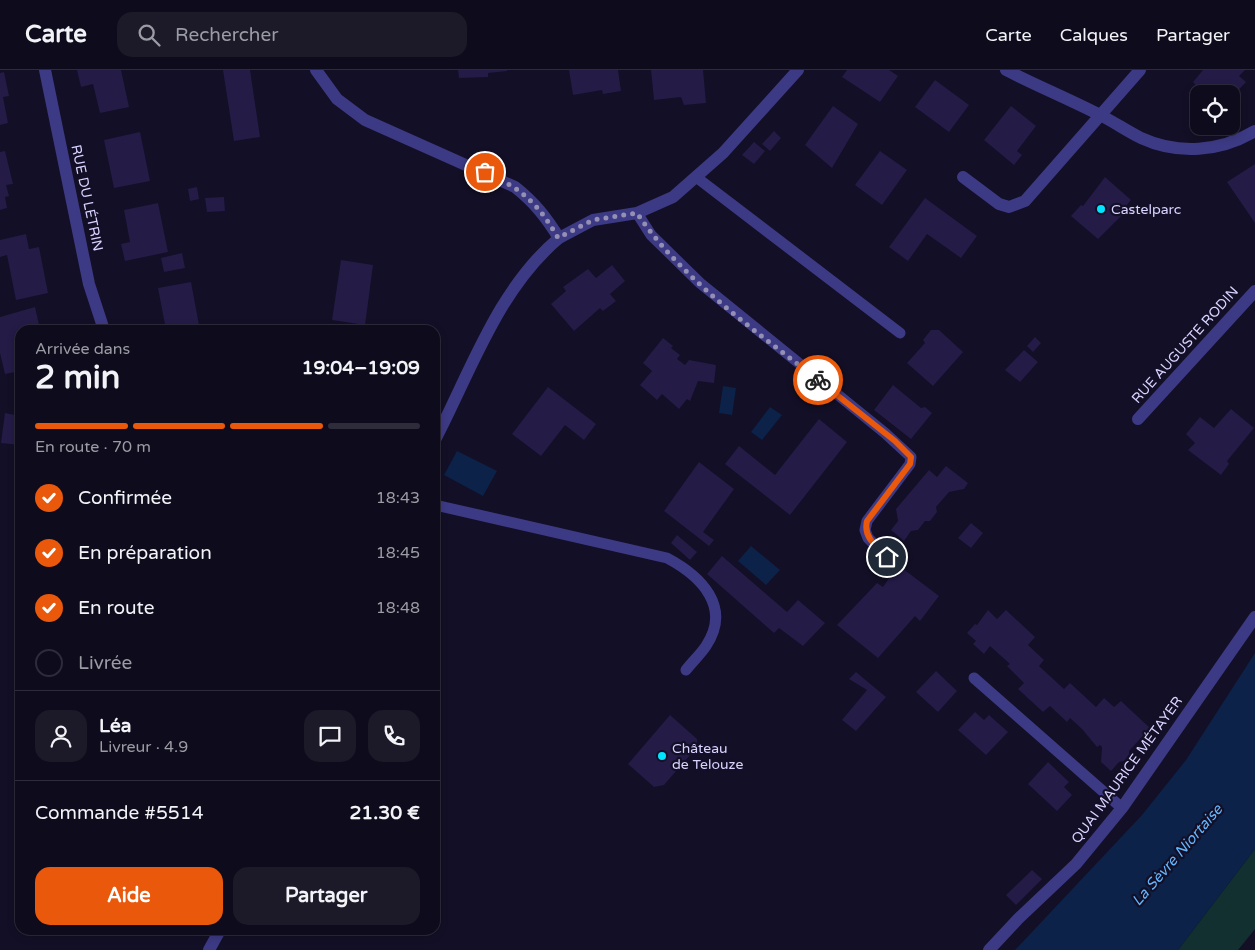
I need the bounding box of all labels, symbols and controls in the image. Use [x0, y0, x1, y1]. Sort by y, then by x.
search box [117, 12, 467, 57]
text: Carte [25, 20, 87, 49]
icon: search [135, 21, 163, 49]
text: Rechercher [175, 24, 278, 46]
text: Carte [985, 24, 1032, 46]
text: Calques [1060, 24, 1128, 46]
text: Partager [1156, 24, 1230, 46]
map controls [1190, 85, 1240, 135]
button: locate [1190, 85, 1240, 135]
street label: RUE DU LÉTRIN [67, 143, 107, 253]
pin [464, 151, 506, 193]
icon: bag [471, 158, 499, 186]
place label: Castelparc [1111, 201, 1181, 218]
marker: Castelparc [1095, 203, 1107, 215]
street label: RUE AUGUSTE RODIN [1128, 283, 1242, 407]
text: Arrivée dans [35, 339, 130, 359]
courier [793, 355, 843, 405]
text: 19:04–19:09 [301, 357, 420, 379]
text: 2 min [35, 359, 120, 397]
icon: bike [804, 366, 832, 394]
text: En route · 70 m [35, 437, 151, 457]
icon: check [35, 484, 63, 512]
text: Confirmée [78, 487, 172, 509]
text: 18:43 [376, 488, 420, 508]
pin [866, 536, 908, 578]
icon: check [35, 539, 63, 567]
text: En préparation [78, 542, 212, 564]
text: 18:45 [376, 543, 420, 563]
icon: home [873, 543, 901, 571]
icon: check [35, 594, 63, 622]
text: En route [78, 597, 155, 619]
text: 18:48 [376, 598, 420, 618]
text: Livrée [78, 652, 132, 674]
street label: QUAI MAURICE MÉTAYER [1068, 693, 1186, 847]
button: person [35, 710, 87, 762]
button: chat [304, 710, 356, 762]
button: phone [368, 710, 420, 762]
text: Léa [99, 715, 131, 737]
text: Livreur · 4.9 [99, 737, 188, 757]
place label: Château de Telouze [672, 740, 743, 773]
marker: Château de Telouze [656, 750, 668, 762]
water label: La Sèvre Niortaise [1128, 799, 1227, 909]
text: Commande #5514 [35, 802, 204, 824]
text: 21.30 € [349, 802, 420, 824]
button: Aide [35, 867, 223, 925]
button: Partager [233, 867, 420, 925]

